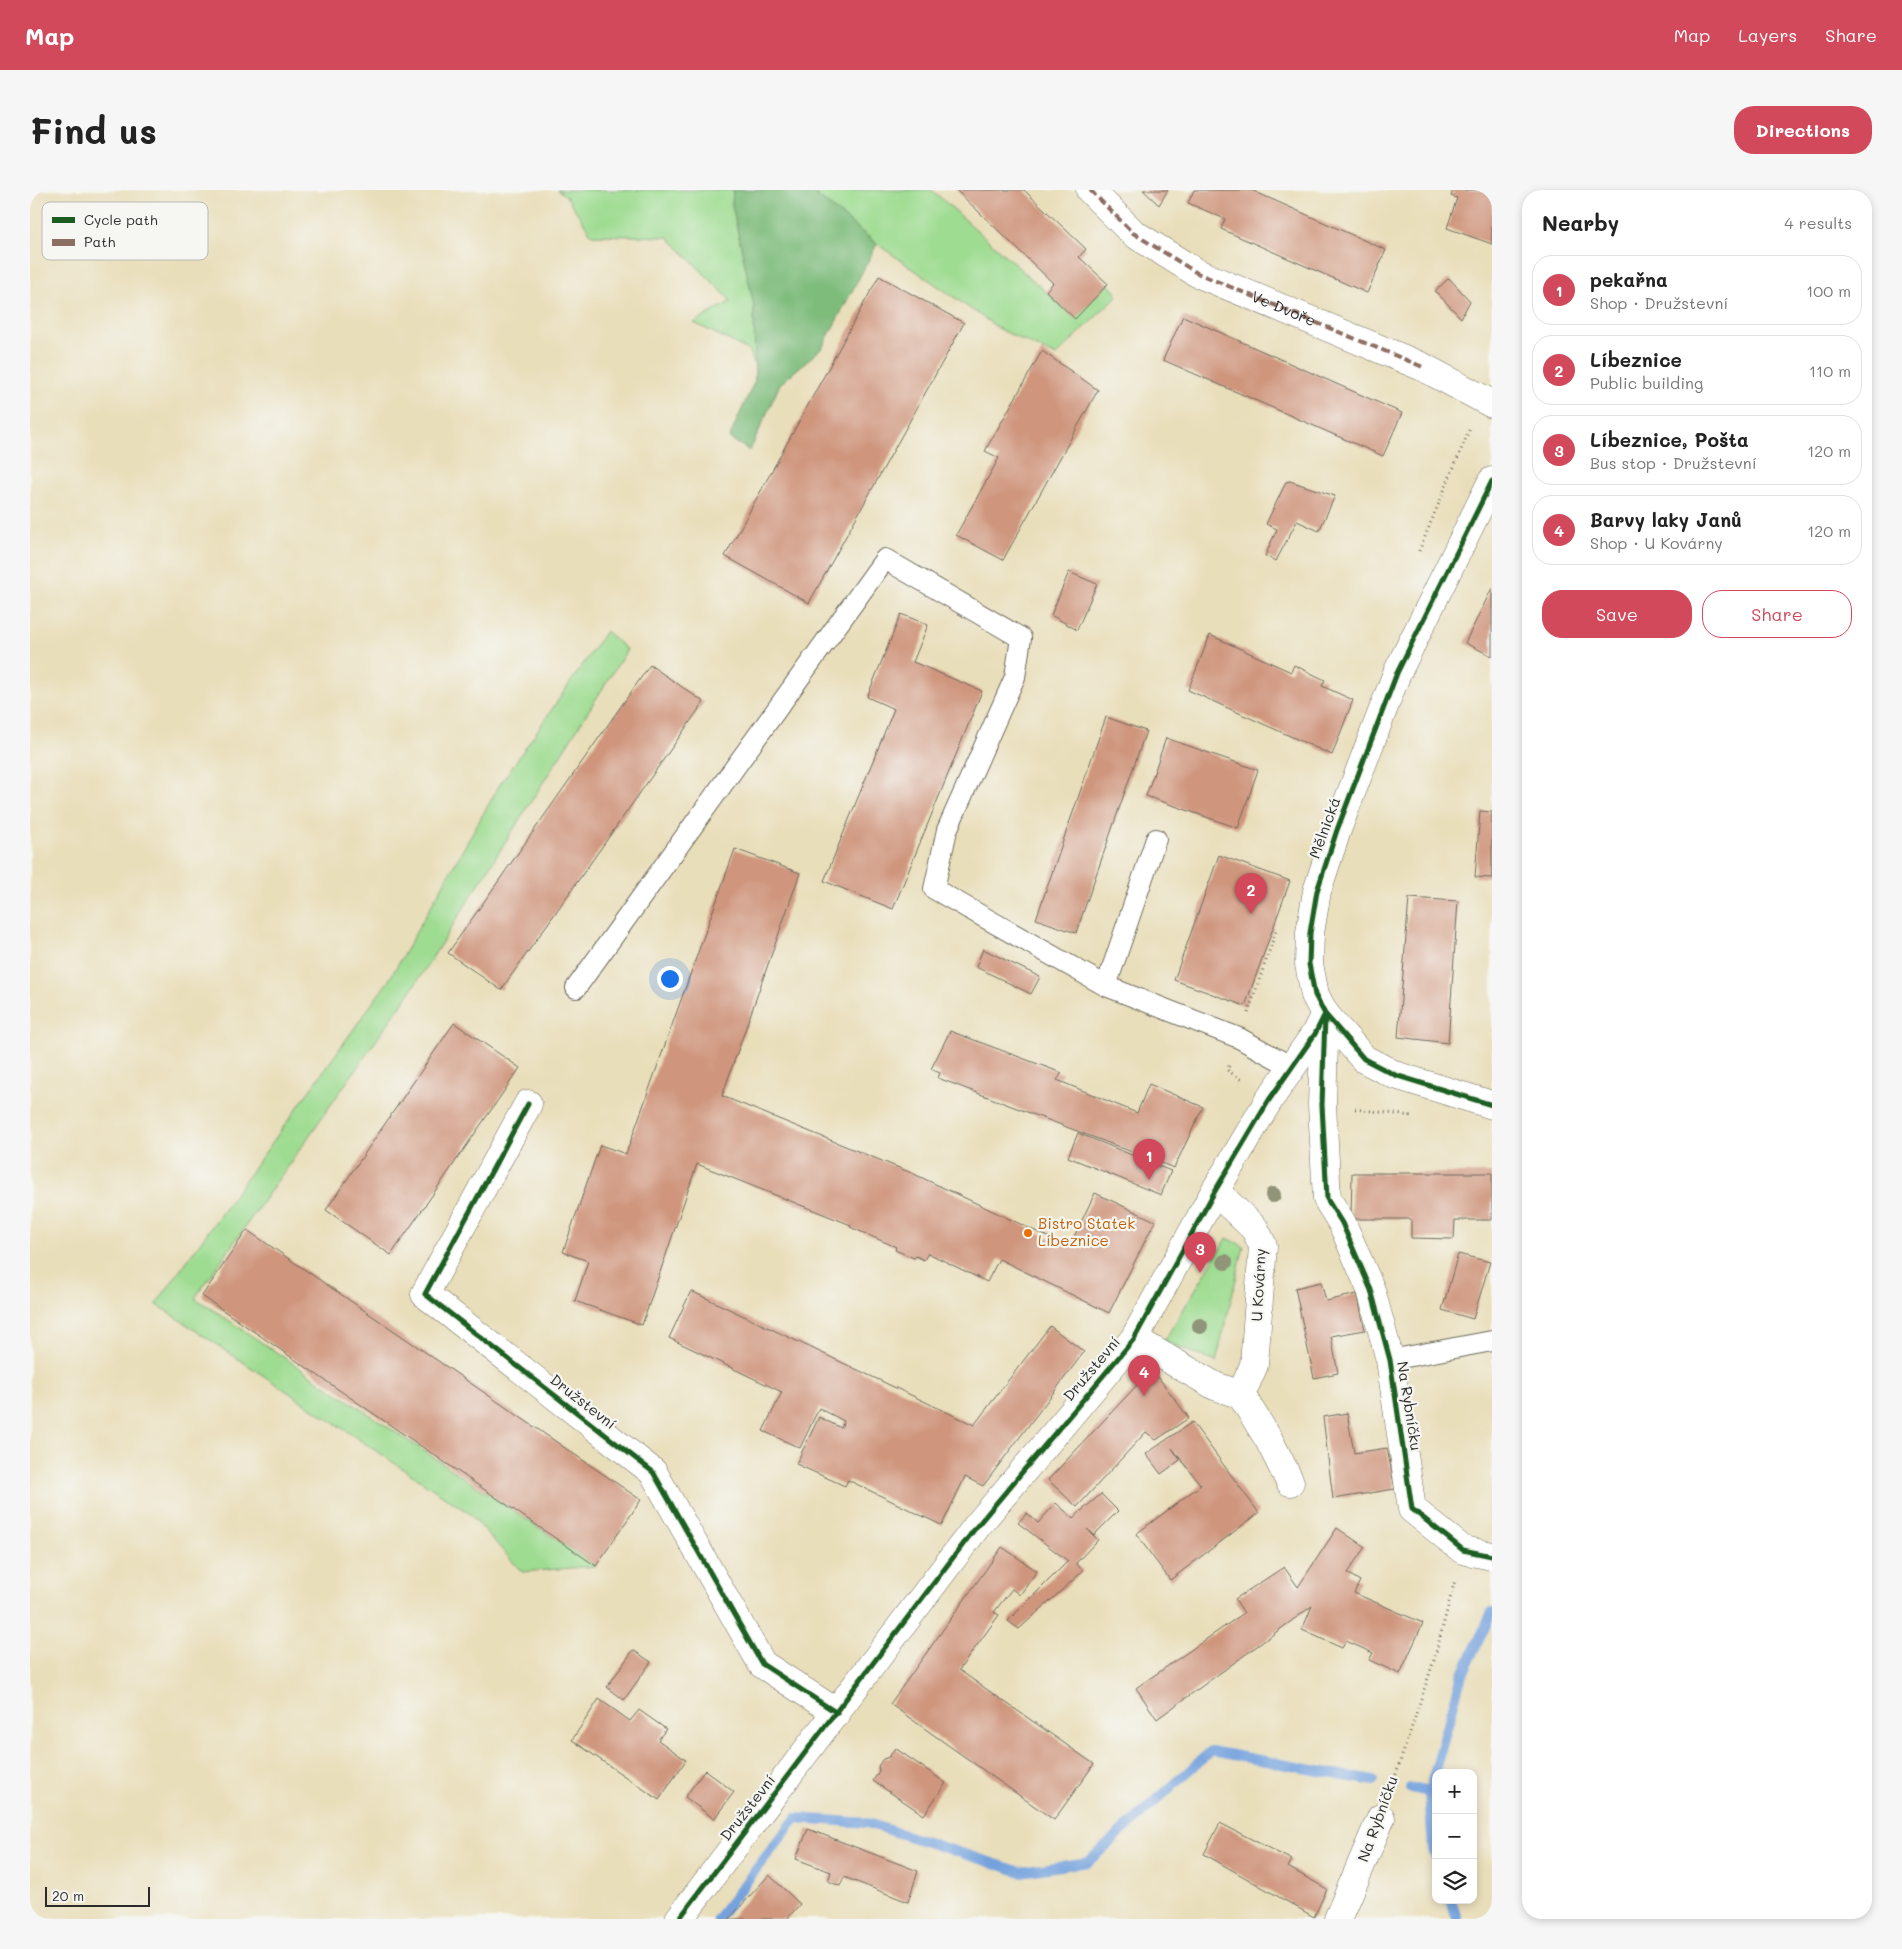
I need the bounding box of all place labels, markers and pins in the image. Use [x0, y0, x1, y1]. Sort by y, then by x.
pin: 2 [1235, 873, 1267, 914]
pin: 1 [1133, 1139, 1165, 1180]
place label: Bistro Statek Líbeznice [1038, 1213, 1135, 1250]
marker: Bistro Statek Líbeznice [1022, 1227, 1034, 1239]
pin: 3 [1184, 1232, 1216, 1273]
pin: 4 [1128, 1355, 1160, 1396]

